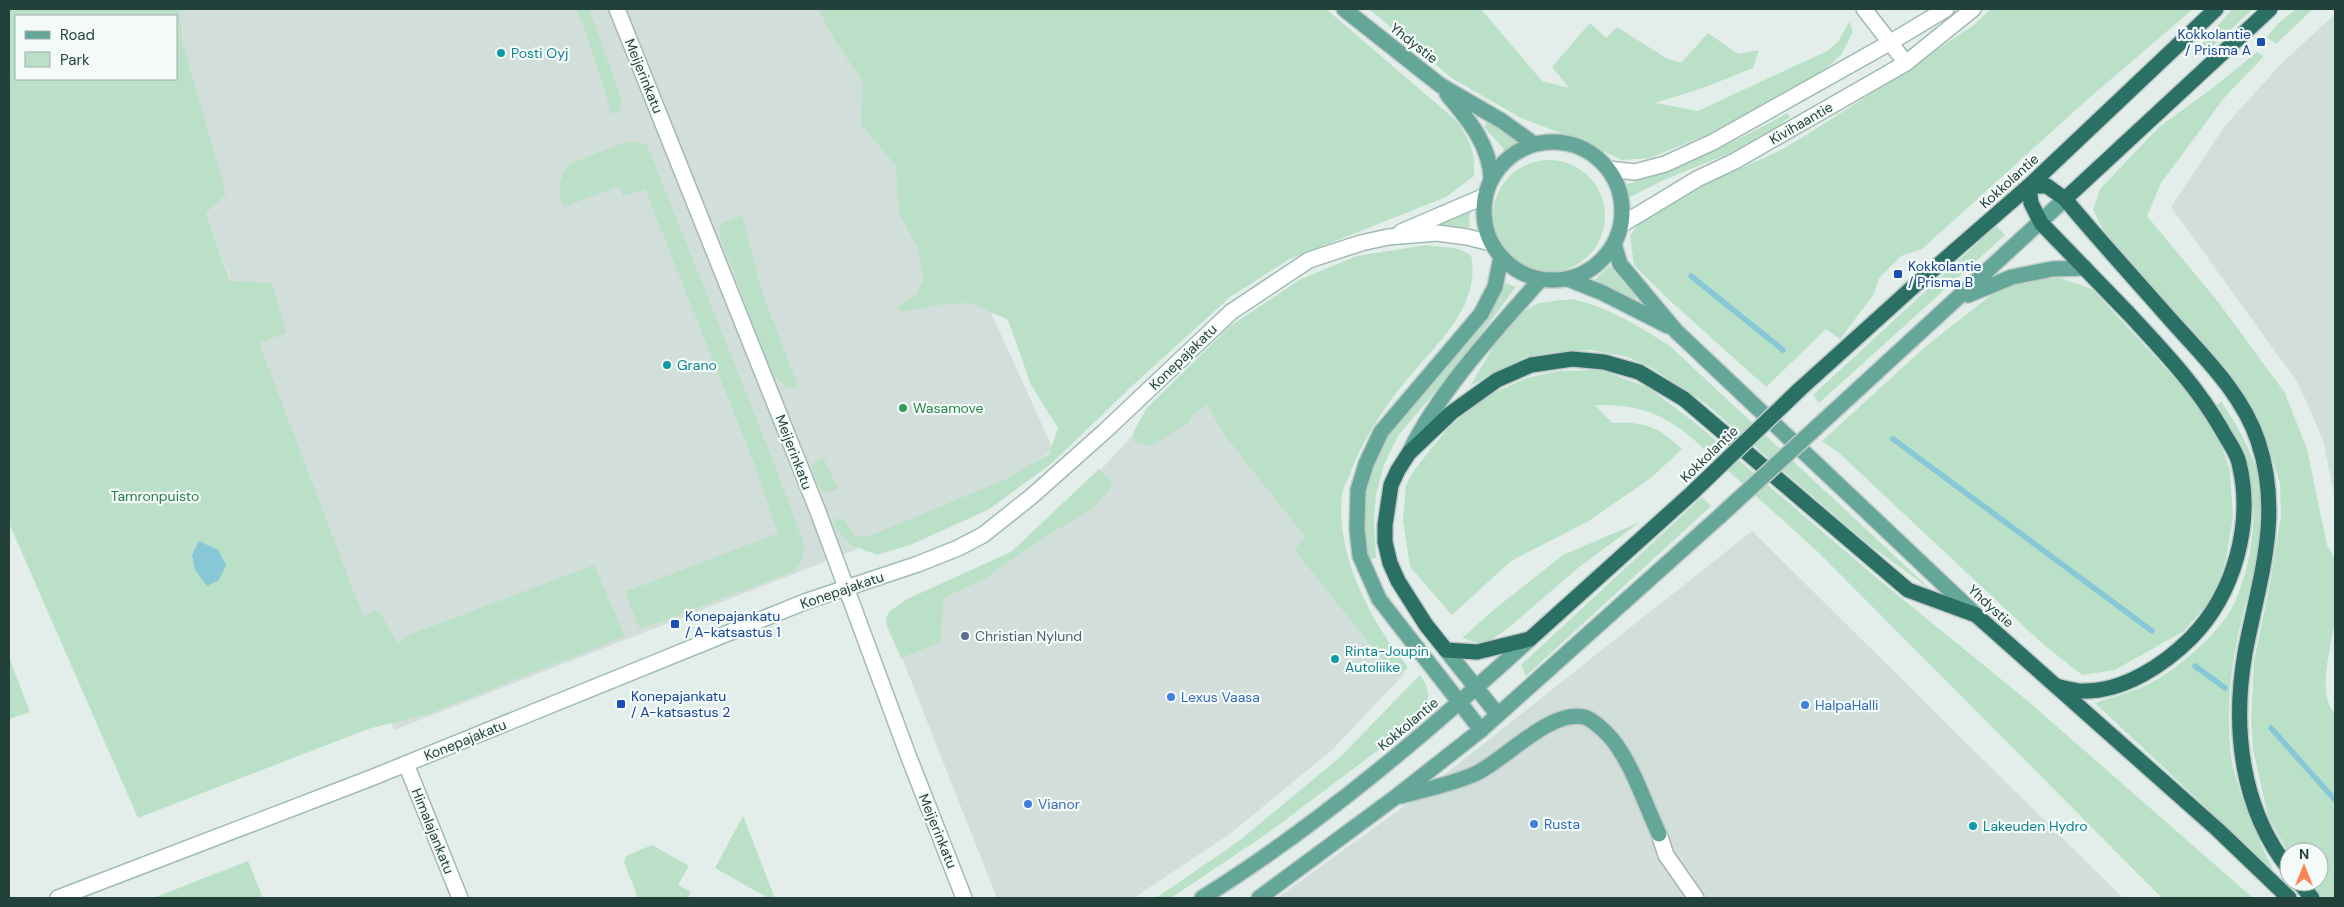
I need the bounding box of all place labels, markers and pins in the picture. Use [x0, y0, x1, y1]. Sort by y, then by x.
place label: Kokkolantie / Prisma A [2178, 25, 2251, 59]
marker: Kokkolantie / Prisma A [2255, 36, 2267, 48]
place label: Posti Oyj [511, 44, 568, 62]
marker: Posti Oyj [495, 47, 507, 59]
place label: Kokkolantie / Prisma B [1908, 257, 1982, 291]
marker: Kokkolantie / Prisma B [1892, 268, 1904, 280]
place label: Grano [677, 356, 717, 374]
marker: Grano [661, 359, 673, 371]
place label: Wasamove [913, 399, 984, 417]
marker: Wasamove [897, 402, 909, 414]
place label: Konepajankatu / A-katsastus 1 [685, 607, 781, 641]
marker: Konepajankatu / A-katsastus 1 [669, 618, 681, 630]
place label: Christian Nylund [975, 627, 1082, 645]
marker: Christian Nylund [959, 630, 971, 642]
place label: Rinta-Joupin Autoliike [1345, 642, 1429, 676]
marker: Rinta-Joupin Autoliike [1329, 653, 1341, 665]
place label: Konepajankatu / A-katsastus 2 [631, 687, 730, 721]
place label: Lexus Vaasa [1181, 688, 1260, 706]
marker: Lexus Vaasa [1165, 691, 1177, 703]
place label: HalpaHalli [1815, 696, 1878, 714]
marker: Konepajankatu / A-katsastus 2 [615, 698, 627, 710]
marker: HalpaHalli [1799, 699, 1811, 711]
place label: Vianor [1038, 795, 1080, 813]
marker: Vianor [1022, 798, 1034, 810]
place label: Rusta [1544, 815, 1580, 833]
place label: Lakeuden Hydro [1983, 817, 2088, 835]
marker: Rusta [1528, 818, 1540, 830]
marker: Lakeuden Hydro [1967, 820, 1979, 832]

